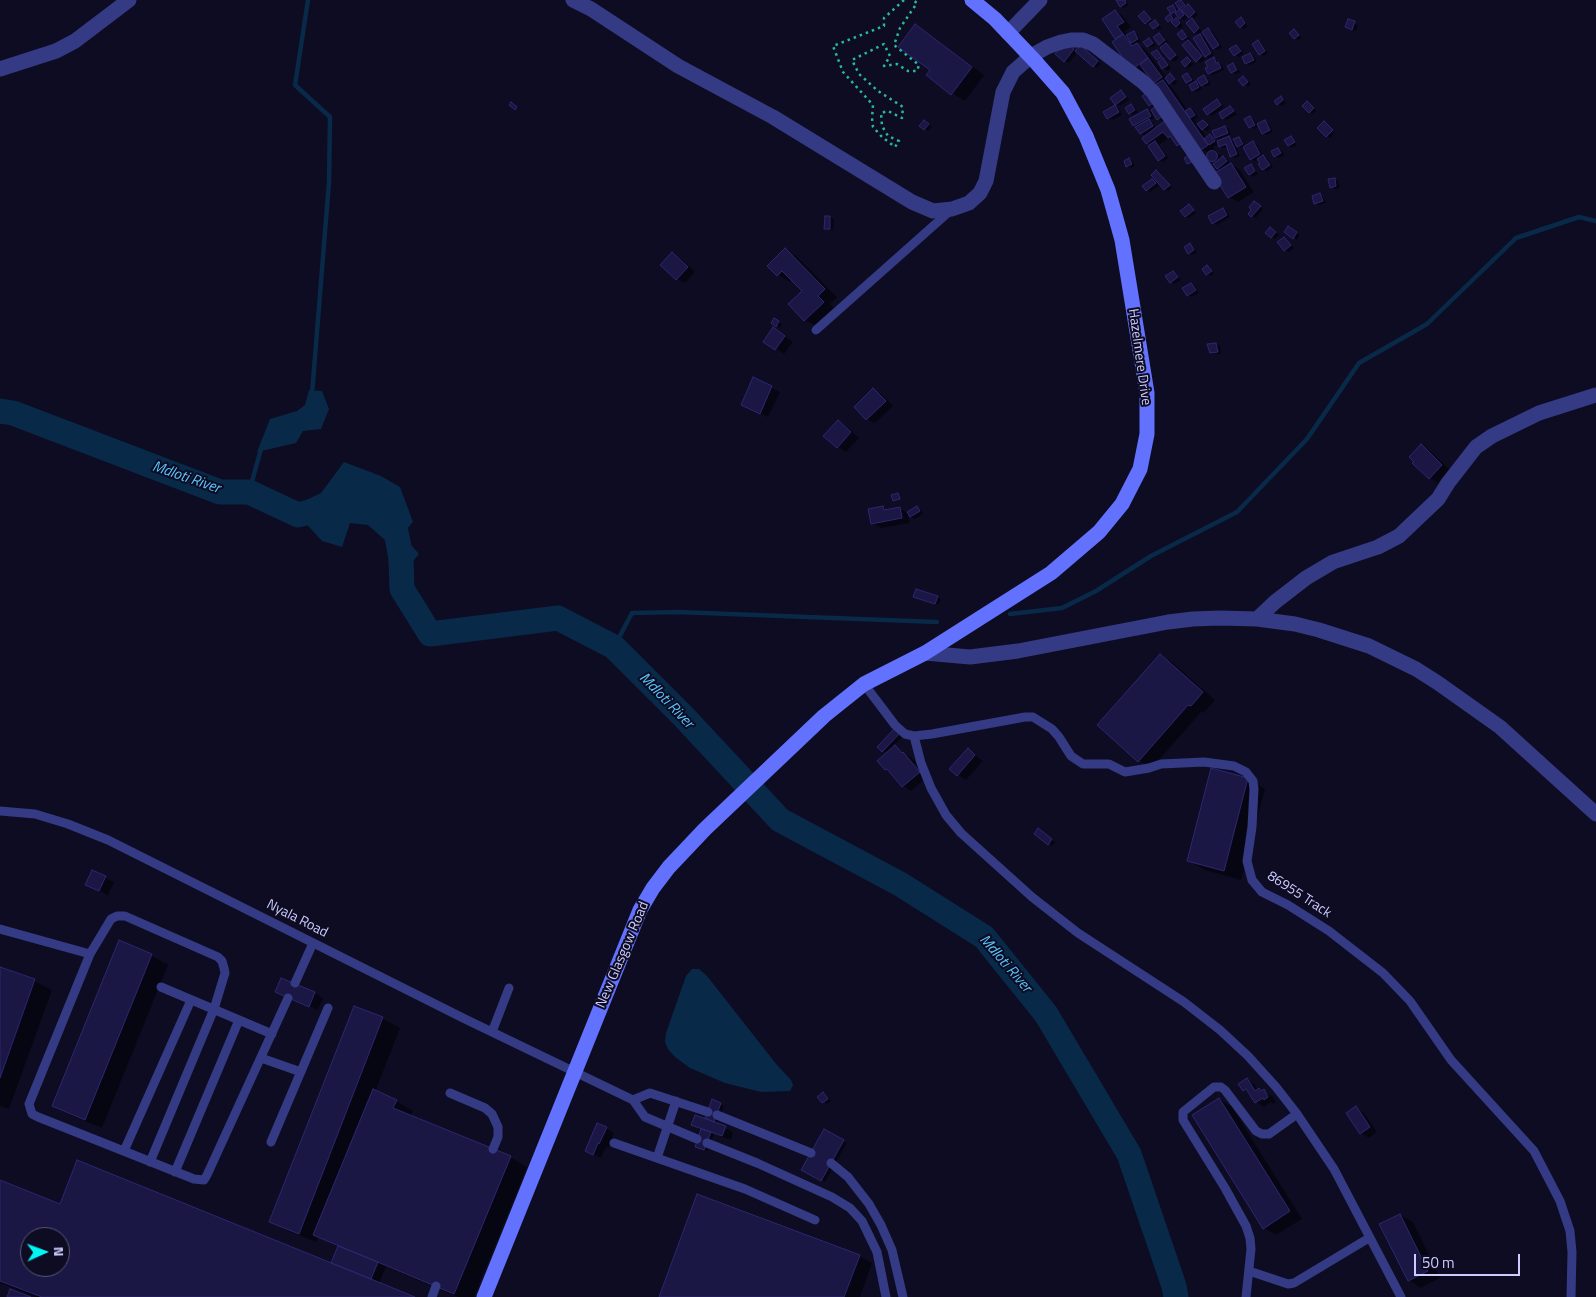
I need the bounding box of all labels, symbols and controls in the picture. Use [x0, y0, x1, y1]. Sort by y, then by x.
street label: Hazelmere Drive [1124, 308, 1154, 406]
water label: Mdloti River [150, 458, 222, 498]
water label: Mdloti River [635, 669, 697, 733]
street label: 86955 Track [1264, 868, 1334, 922]
street label: Nyala Road [263, 896, 331, 942]
street label: New Glasgow Road [593, 899, 653, 1011]
water label: Mdloti River [975, 931, 1035, 997]
north arrow [20, 1227, 70, 1277]
scale bar [1416, 1244, 1522, 1276]
text: N [49, 1246, 70, 1257]
text: 50 m [1422, 1251, 1455, 1274]

